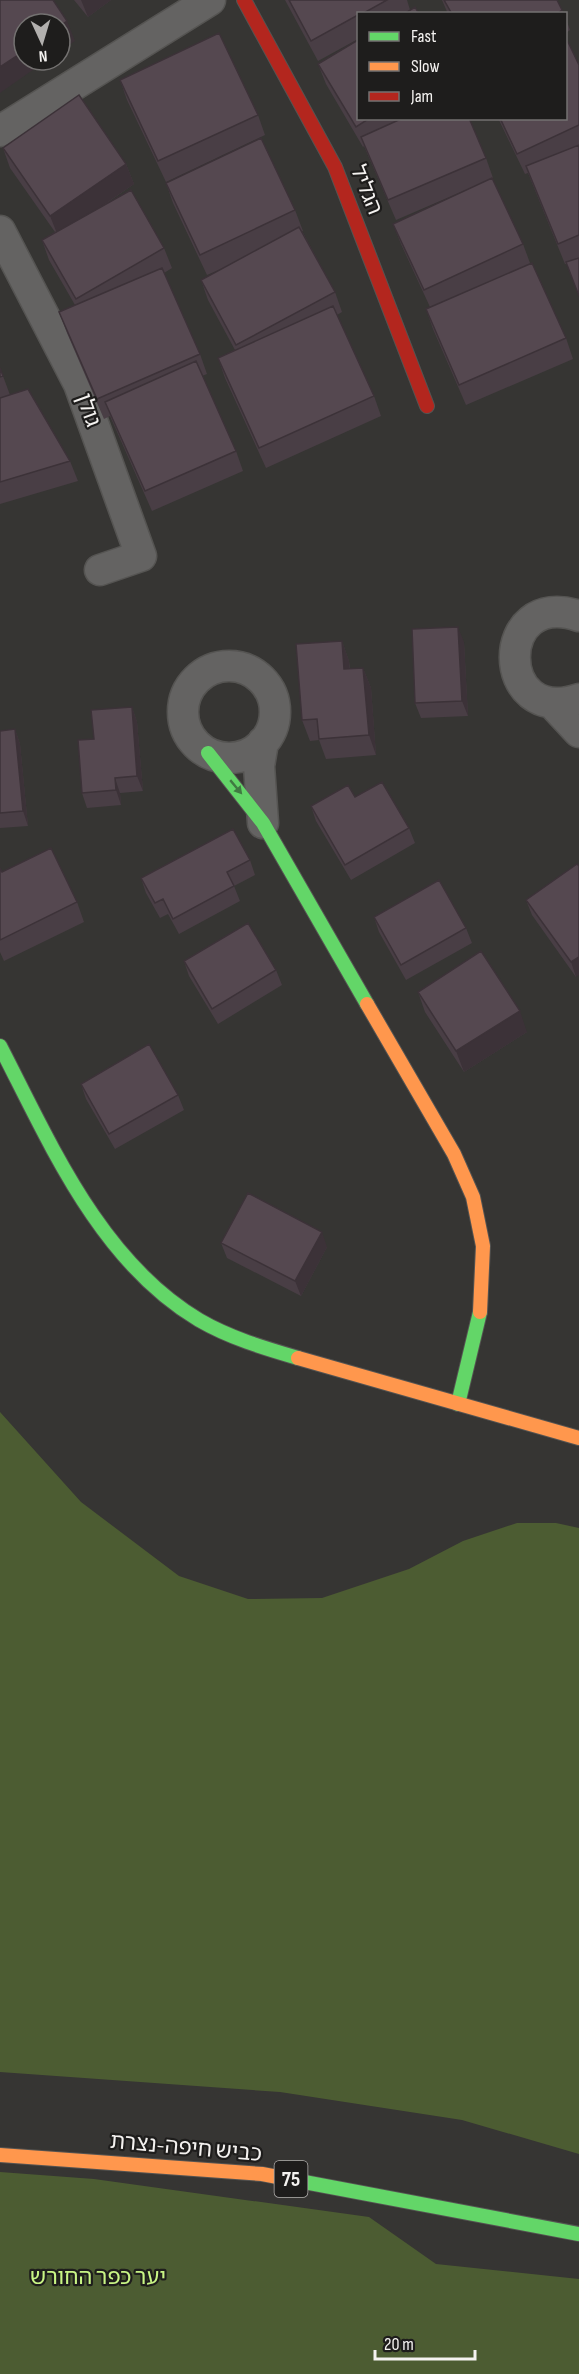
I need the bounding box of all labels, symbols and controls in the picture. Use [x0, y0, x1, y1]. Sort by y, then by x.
north arrow [12, 12, 72, 72]
legend [357, 12, 567, 120]
text: Fast [411, 26, 437, 47]
text: N [38, 46, 48, 65]
text: Slow [411, 56, 440, 77]
text: Jam [410, 86, 433, 107]
street label: הגליל [344, 161, 388, 219]
street label: גולן [70, 390, 106, 430]
one-way arrow [230, 779, 243, 795]
street label: כביש חיפה-נצרת [109, 2128, 263, 2168]
road number: 75 [274, 2161, 308, 2197]
park label: יער כפר החורש [30, 2264, 166, 2291]
scale bar [375, 2323, 476, 2361]
text: 20 m [384, 2334, 414, 2355]

